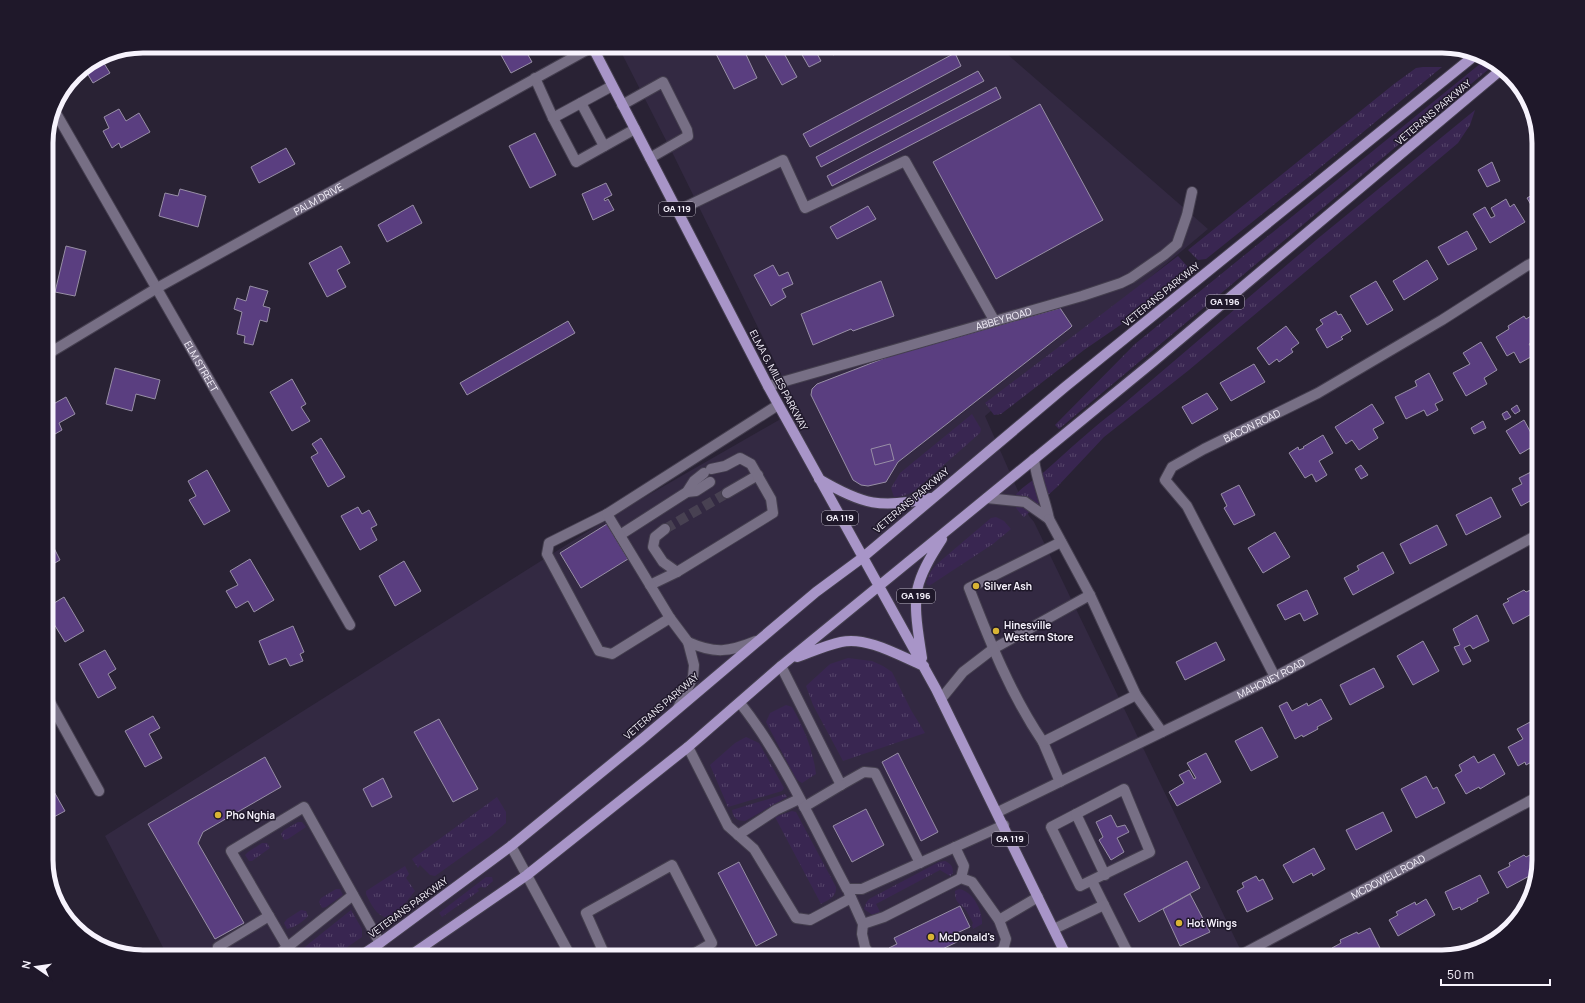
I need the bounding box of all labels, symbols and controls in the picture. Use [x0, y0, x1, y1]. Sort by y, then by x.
street label: VETERANS PARKWAY [1392, 76, 1474, 148]
street label: PALM DRIVE [291, 179, 346, 218]
road number: GA 119 [659, 202, 695, 216]
street label: VETERANS PARKWAY [1120, 258, 1203, 329]
road number: GA 196 [1206, 295, 1244, 309]
street label: ABBEY ROAD [974, 304, 1034, 333]
street label: ELMA G. MILES PARKWAY [746, 327, 812, 433]
street label: ELM STREET [181, 338, 222, 395]
street label: BACON ROAD [1221, 405, 1283, 446]
street label: VETERANS PARKWAY [870, 464, 952, 536]
road number: GA 119 [822, 511, 858, 525]
place label: Silver Ash [984, 579, 1032, 593]
marker: Silver Ash [971, 581, 981, 591]
road number: GA 196 [897, 589, 935, 603]
place label: Hinesville Western Store [1004, 618, 1074, 644]
marker: Hinesville Western Store [991, 626, 1001, 636]
street label: MAHONEY ROAD [1234, 655, 1308, 702]
street label: VETERANS PARKWAY [621, 669, 702, 742]
place label: Pho Nghia [226, 808, 275, 822]
marker: Pho Nghia [213, 810, 223, 820]
road number: GA 119 [992, 832, 1028, 846]
street label: MCDOWELL ROAD [1348, 851, 1428, 902]
street label: VETERANS PARKWAY [365, 873, 451, 941]
place label: Hot Wings [1187, 916, 1238, 930]
marker: Hot Wings [1174, 918, 1184, 928]
place label: McDonald's [939, 930, 995, 944]
marker: McDonald's [926, 932, 936, 942]
north arrow [16, 947, 56, 987]
text: N [18, 959, 34, 970]
scale bar [1441, 961, 1550, 987]
text: 50 m [1447, 966, 1474, 983]

